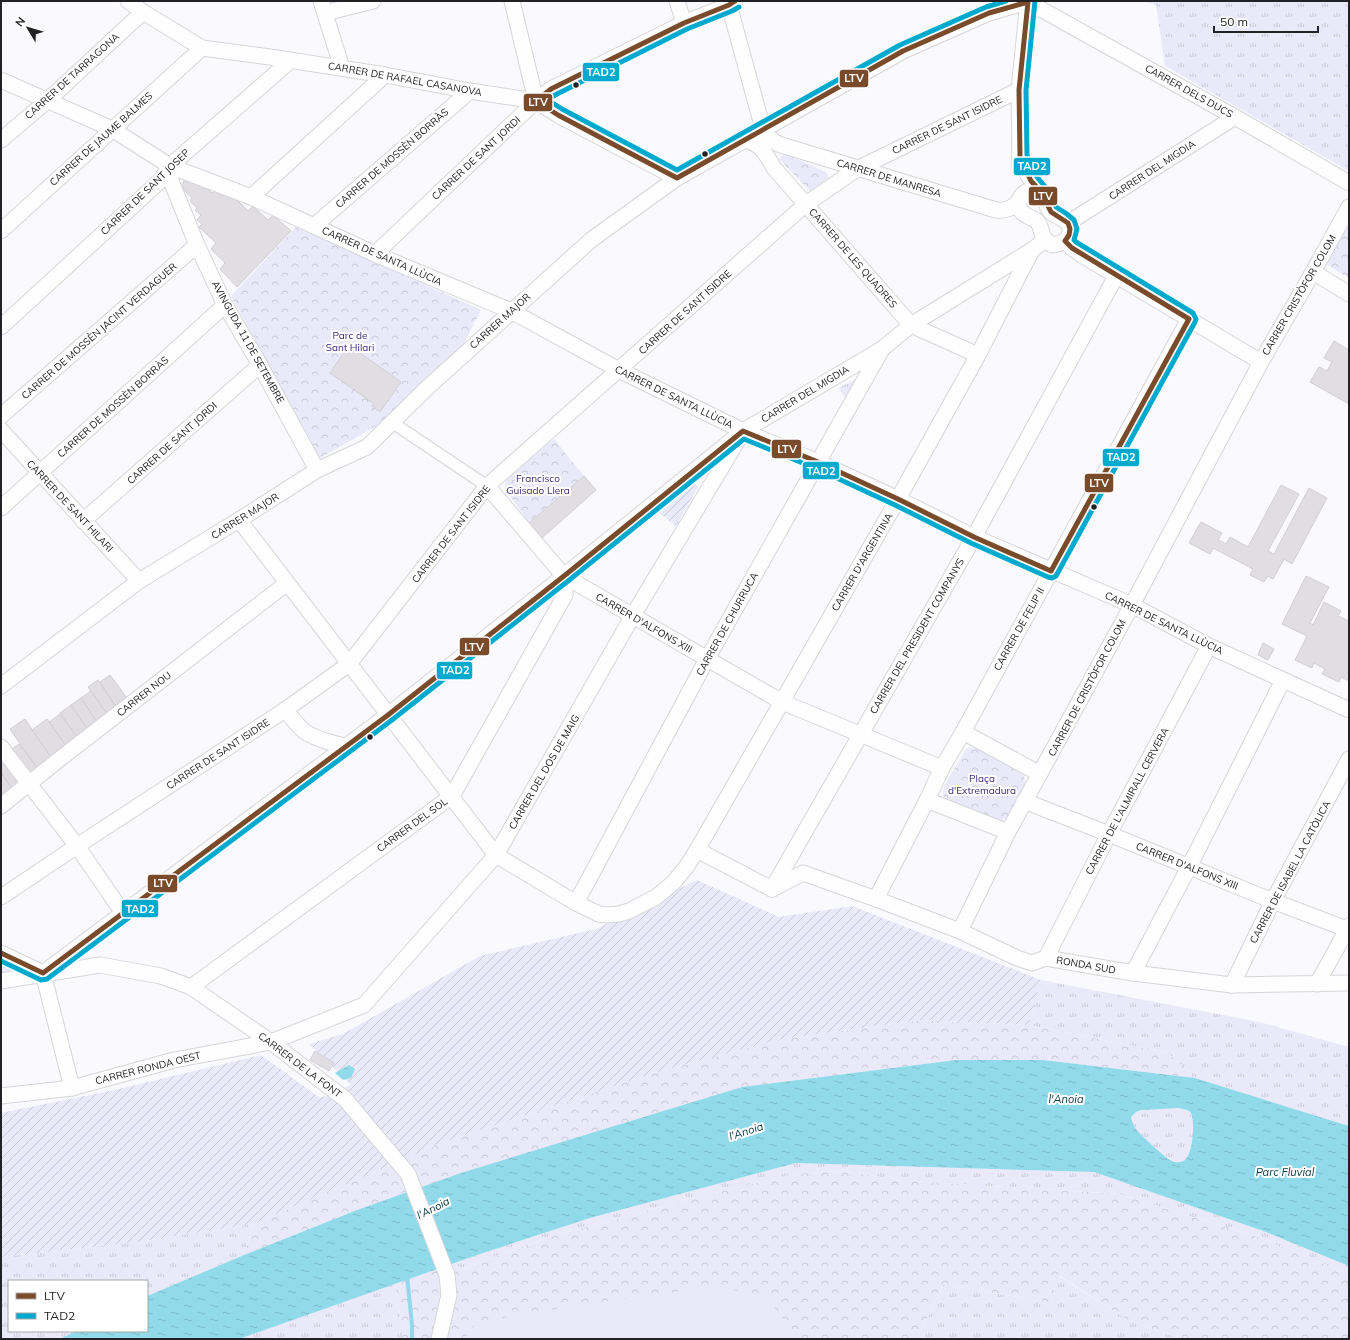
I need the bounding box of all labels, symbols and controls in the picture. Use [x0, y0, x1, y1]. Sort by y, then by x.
north arrow [8, 8, 48, 48]
scale bar [1214, 8, 1318, 34]
text: N [12, 14, 28, 29]
text: 50 m [1220, 14, 1248, 29]
street label: CARRER DE TARRAGONA [22, 30, 122, 122]
street label: CARRER DE RAFAEL CASANOVA [327, 59, 484, 99]
street label: CARRER DELS DUCS [1143, 61, 1235, 121]
line badge: TAD2 [582, 62, 620, 82]
text: TAD2 [586, 65, 616, 79]
line badge: LTV [839, 69, 869, 88]
text: LTV [844, 71, 865, 85]
unlabelled marker [571, 80, 581, 90]
street label: CARRER DE JAUME BALMES [47, 89, 155, 189]
line badge: LTV [523, 93, 553, 112]
street label: CARRER DE SANT ISIDRE [890, 93, 1004, 157]
text: LTV [528, 95, 549, 109]
street label: CARRER DE MOSSÈN BORRÀS [333, 105, 451, 211]
street label: CARRER DE SANT JORDI [429, 113, 523, 203]
street label: CARRER DEL MIGDIA [1106, 137, 1198, 203]
street label: CARRER DE SANT JOSEP [98, 146, 192, 238]
unlabelled marker [700, 149, 710, 159]
street label: CARRER DE MANRESA [835, 156, 944, 200]
line badge: TAD2 [1013, 157, 1051, 176]
text: TAD2 [1017, 159, 1047, 173]
line badge: LTV [1028, 186, 1058, 206]
text: LTV [1033, 189, 1054, 203]
street label: CARRER DE LES QUADRES [806, 205, 900, 311]
street label: CARRER DE SANTA LLÙCIA [320, 224, 445, 289]
street label: CARRER CRISTÒFOR COLOM [1259, 232, 1339, 358]
street label: CARRER DE MOSSÈN JACINT VERDAGUER [19, 260, 179, 402]
street label: CARRER DE SANT ISIDRE [636, 267, 734, 357]
street label: AVINGUDA 11 DE SETEMBRE [209, 278, 287, 406]
street label: CARRER MAJOR [467, 290, 533, 352]
park label: Parc de Sant Hilari [326, 329, 374, 354]
street label: CARRER DE MOSSÈN BORRÀS [55, 353, 171, 461]
street label: CARRER DEL MIGDIA [759, 362, 852, 425]
street label: CARRER DE SANTA LLÙCIA [613, 363, 736, 432]
street label: CARRER DE SANT JORDI [124, 399, 220, 487]
line badge: LTV [771, 439, 802, 459]
text: LTV [777, 442, 798, 456]
line badge: TAD2 [1102, 448, 1140, 467]
text: TAD2 [1106, 450, 1136, 464]
street label: CARRER DE SANT HILARI [24, 457, 116, 555]
line badge: TAD2 [802, 461, 840, 480]
text: TAD2 [806, 464, 836, 478]
park label: Francisco Guisado Llera [506, 472, 570, 497]
line badge: LTV [1084, 473, 1114, 493]
text: LTV [1089, 476, 1110, 490]
street label: CARRER DE SANT ISIDRE [409, 482, 493, 586]
street label: CARRER MAJOR [209, 490, 281, 542]
unlabelled marker [1089, 502, 1099, 512]
street label: CARRER D'ARGENTINA [829, 510, 896, 613]
street label: CARRER DEL PRESIDENT COMPANYS [867, 556, 967, 716]
street label: CARRER DE CHURRUCA [693, 569, 761, 678]
street label: CARRER DE FELIP II [991, 585, 1047, 673]
street label: CARRER DE SANTA LLÙCIA [1103, 589, 1226, 658]
street label: CARRER D'ALFONS XIII [593, 590, 695, 656]
street label: CARRER DE CRISTÒFOR COLOM [1045, 617, 1129, 759]
line badge: LTV [459, 637, 490, 656]
text: LTV [464, 640, 485, 654]
line badge: TAD2 [436, 661, 473, 680]
text: TAD2 [440, 663, 470, 677]
street label: CARRER NOU [114, 669, 174, 719]
street label: CARRER DEL DOS DE MAIG [506, 712, 582, 832]
street label: CARRER DE SANT ISIDRE [164, 716, 272, 792]
street label: CARRER DE L'ALMIRALL CERVERA [1083, 725, 1172, 877]
unlabelled marker [365, 732, 375, 742]
park label: Plaça d'Extremadura [948, 772, 1016, 797]
street label: CARRER DEL SOL [374, 795, 450, 855]
street label: CARRER DE ISABEL LA CATÒLICA [1247, 798, 1334, 946]
street label: CARRER D'ALFONS XIII [1134, 839, 1240, 893]
line badge: LTV [147, 874, 178, 893]
text: LTV [153, 876, 174, 890]
line badge: TAD2 [121, 899, 159, 918]
text: TAD2 [125, 902, 155, 916]
street label: RONDA SUD [1055, 953, 1117, 977]
street label: CARRER DE LA FONT [256, 1029, 344, 1101]
street label: CARRER RONDA OEST [94, 1049, 202, 1087]
water label: l'Anoia [1048, 1092, 1084, 1106]
water label: l'Anoia [727, 1119, 765, 1143]
water label: Parc Fluvial [1256, 1165, 1315, 1179]
water label: l'Anoia [414, 1194, 452, 1222]
legend [8, 1280, 148, 1332]
text: LTV [44, 1288, 65, 1303]
text: TAD2 [44, 1308, 75, 1323]

